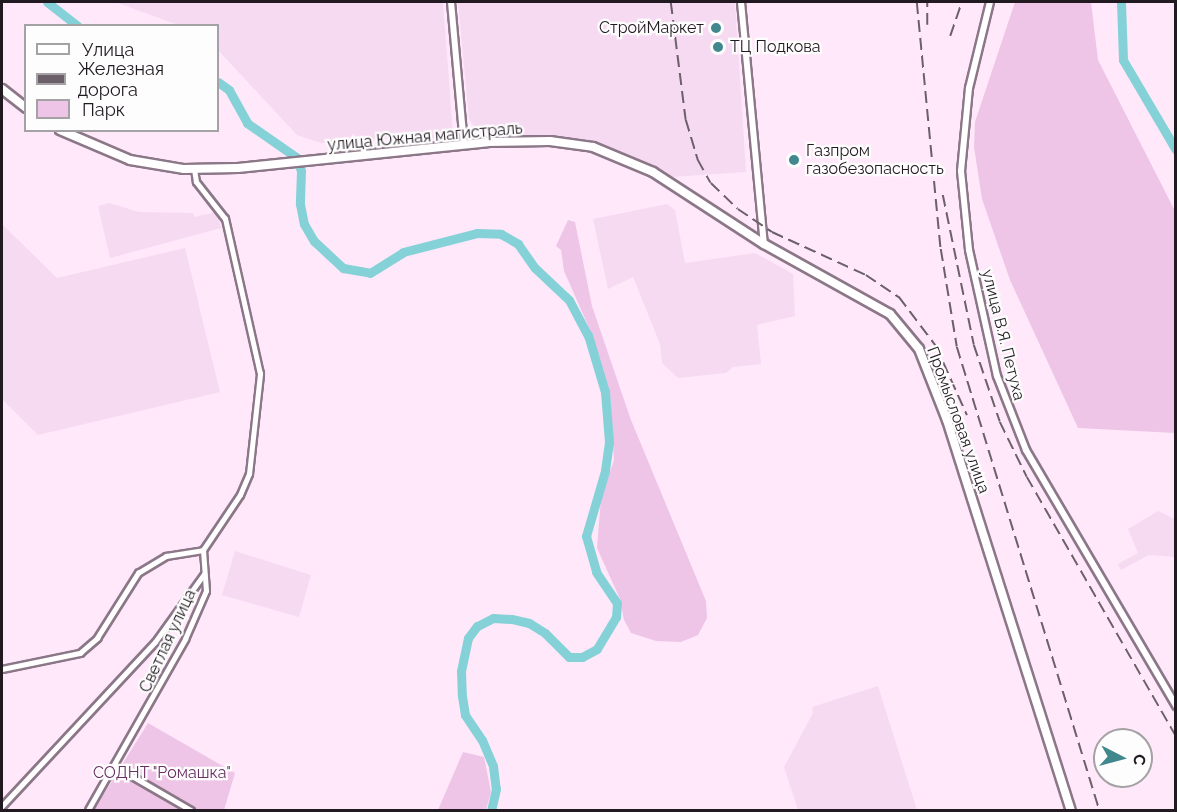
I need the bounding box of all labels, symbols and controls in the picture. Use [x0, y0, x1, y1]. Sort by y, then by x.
place label: СтройМаркет [599, 18, 704, 38]
marker: СтройМаркет [709, 21, 723, 35]
legend [24, 24, 219, 132]
place label: ТЦ Подкова [730, 37, 820, 57]
text: Улица [82, 39, 134, 60]
marker: ТЦ Подкова [711, 40, 725, 54]
text: Железная дорога [78, 58, 164, 100]
text: Парк [82, 99, 125, 120]
street label: улица Южная магистраль [327, 119, 523, 155]
place label: Газпром газобезопасность [806, 141, 944, 179]
marker: Газпром газобезопасность [787, 153, 801, 167]
street label: улица В.Я. Петуха [977, 268, 1029, 402]
street label: Промысловая улица [922, 344, 994, 496]
street label: Светлая улица [136, 586, 200, 696]
north arrow [1093, 728, 1153, 788]
text: С [1129, 753, 1149, 766]
park label: СОДНТ "Ромашка" [93, 763, 231, 783]

